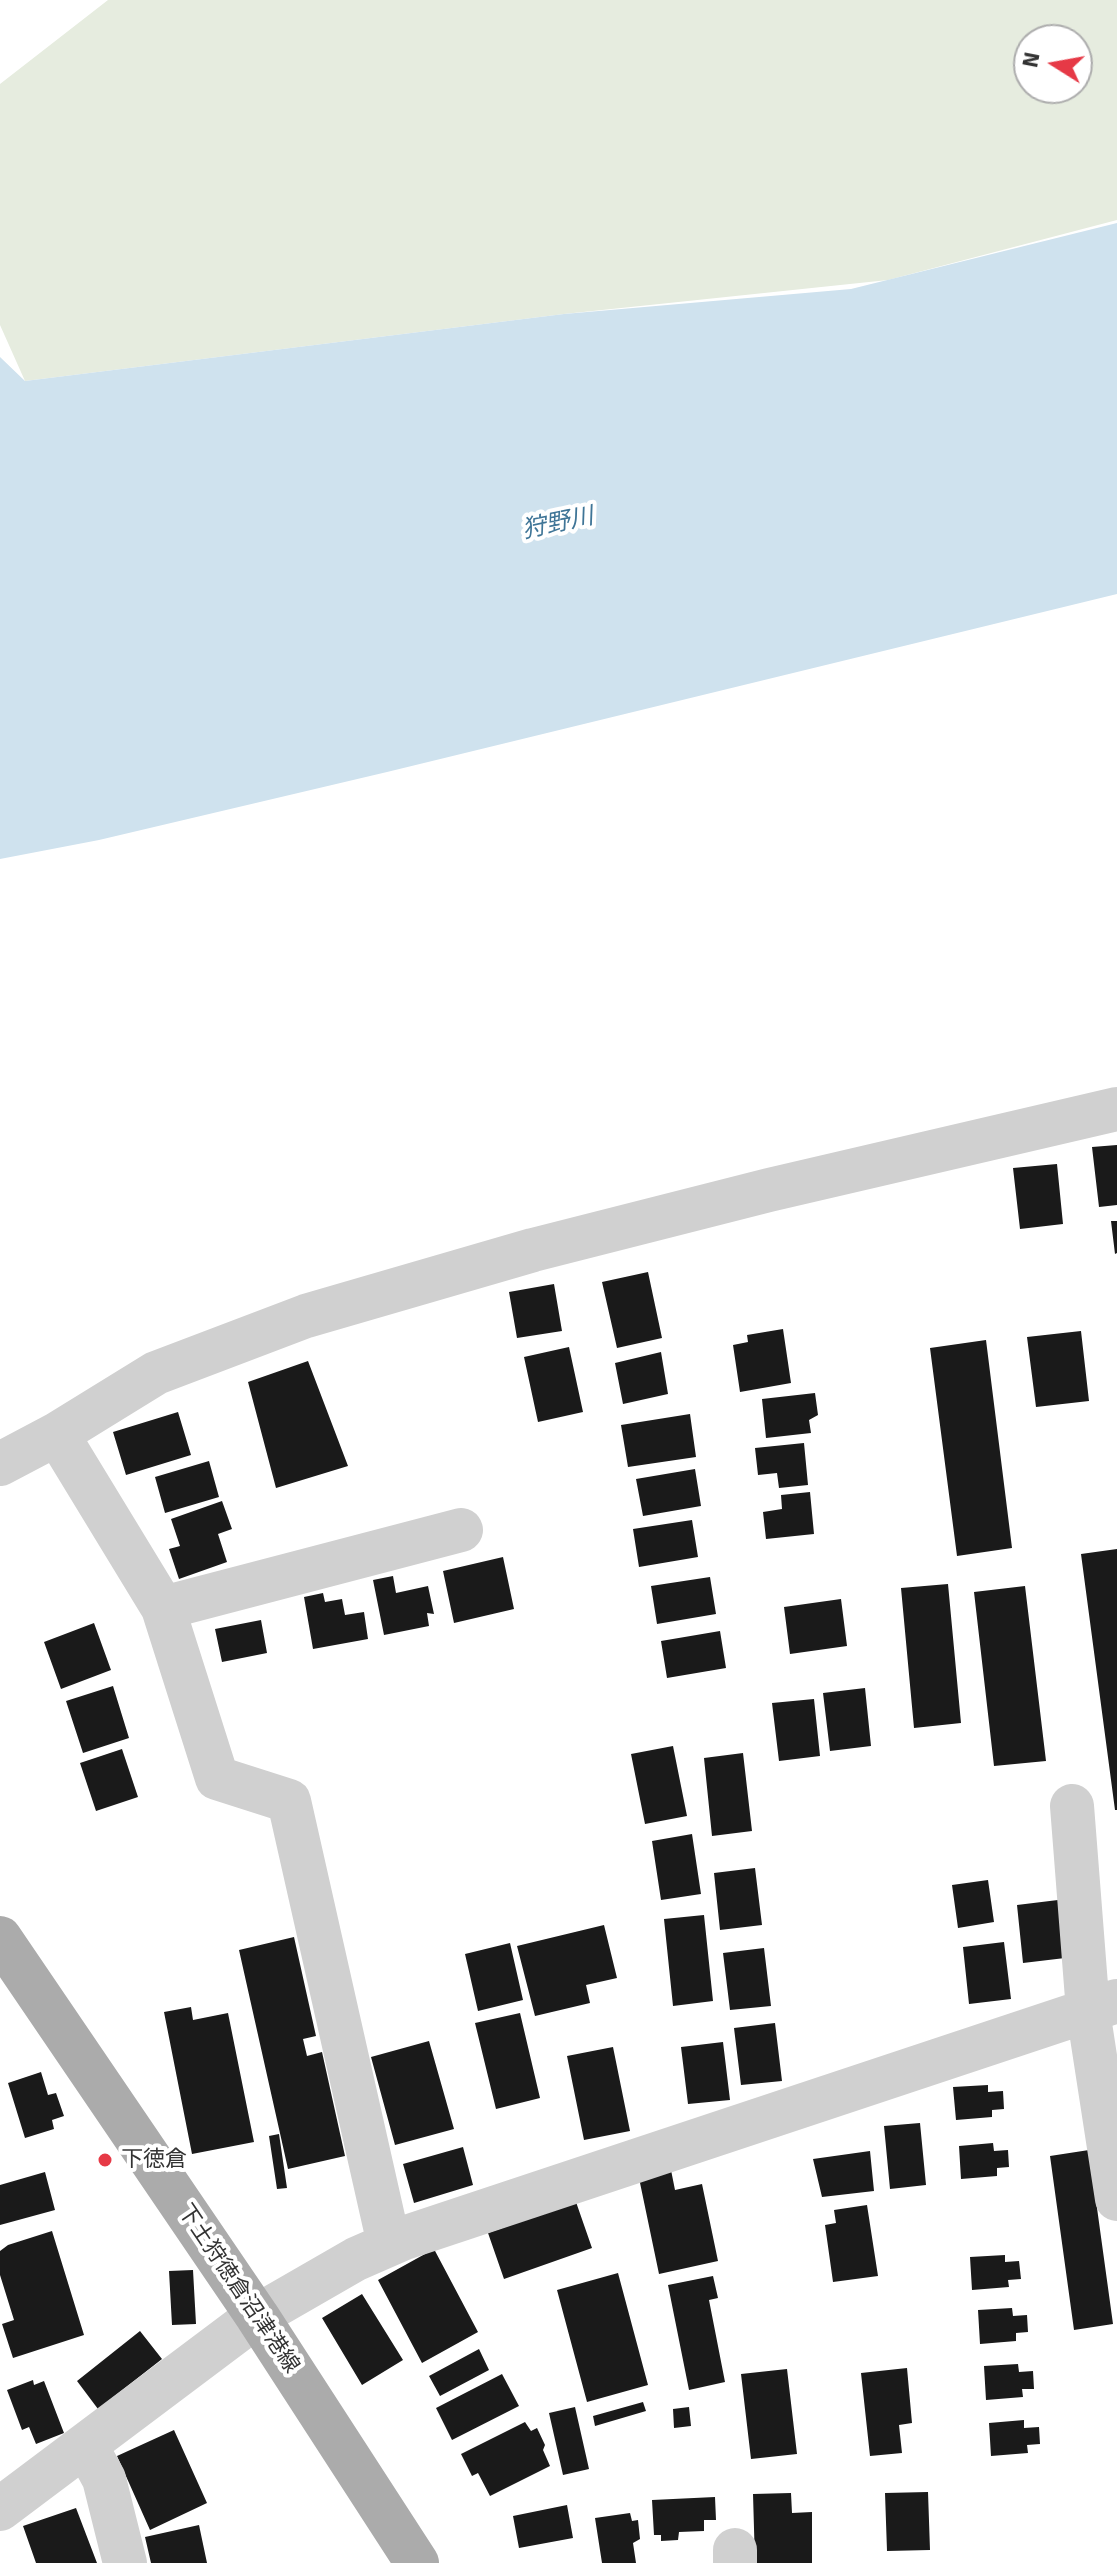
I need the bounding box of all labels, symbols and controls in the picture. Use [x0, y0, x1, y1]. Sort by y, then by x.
north arrow [1013, 24, 1093, 104]
text: N [1016, 50, 1046, 70]
water label: 狩野川 [520, 502, 596, 546]
place label: 下徳倉 [121, 2147, 187, 2173]
marker: 下徳倉 [96, 2151, 114, 2169]
street label: 下土狩徳倉沼津港線 [172, 2200, 304, 2378]

